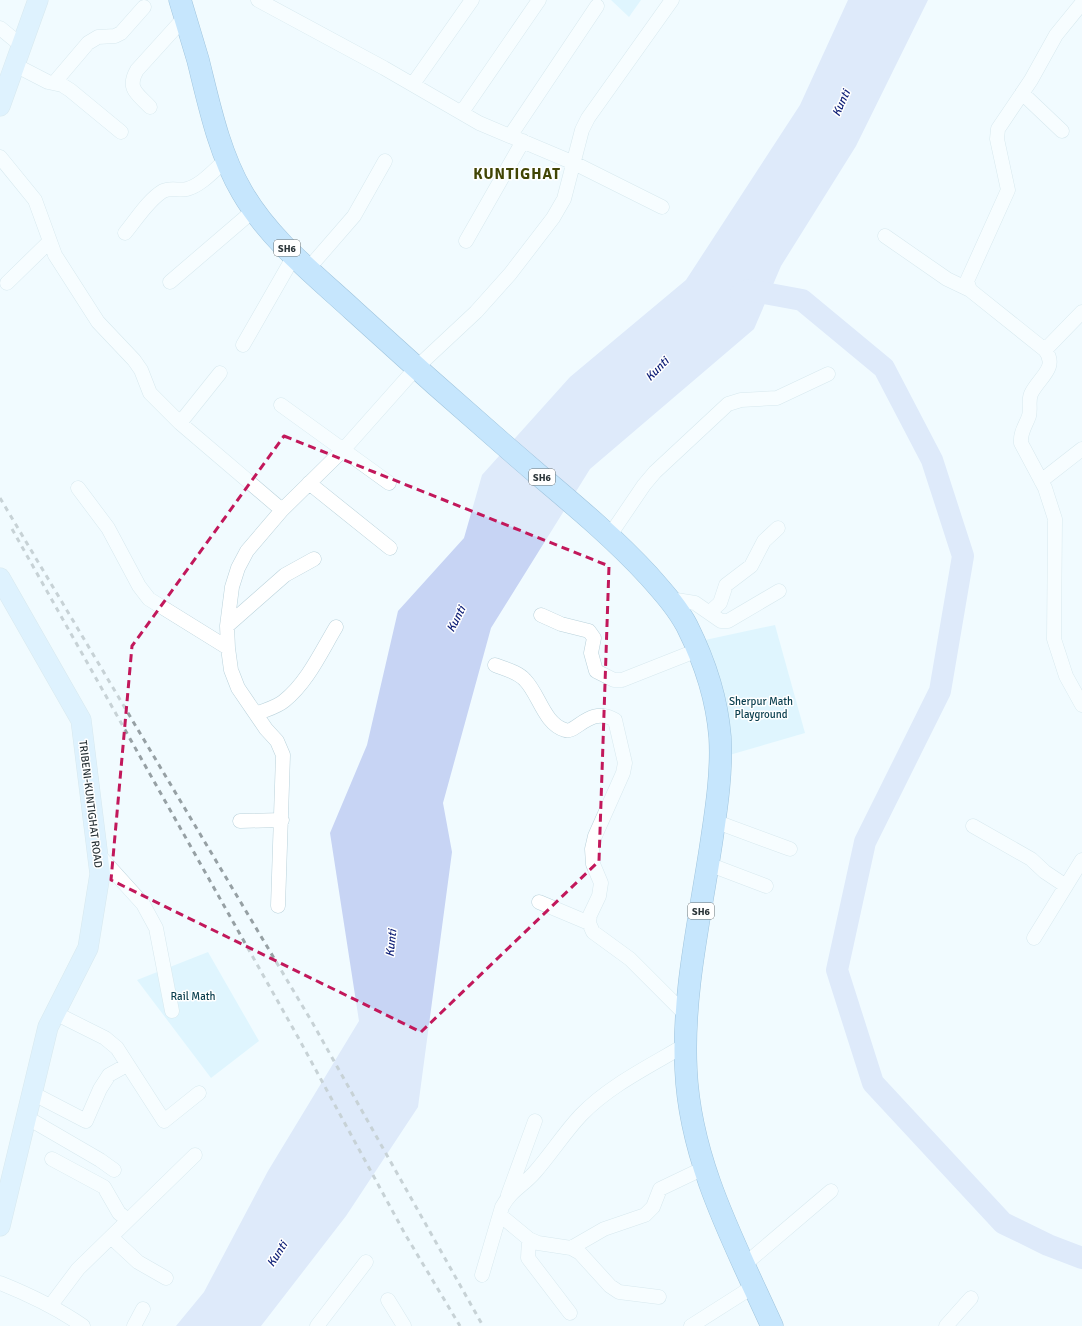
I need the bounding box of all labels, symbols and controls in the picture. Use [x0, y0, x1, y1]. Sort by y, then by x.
water label: Kunti [829, 86, 855, 119]
district label: KUNTIGHAT [473, 165, 561, 183]
road number: SH6 [274, 240, 300, 256]
water label: Kunti [642, 353, 674, 384]
road number: SH6 [529, 469, 555, 485]
water label: Kunti [443, 602, 470, 635]
park label: Sherpur Math Playground [729, 695, 793, 721]
street label: TRIBENI-KUNTIGHAT ROAD [76, 740, 105, 869]
road number: SH6 [688, 903, 714, 919]
water label: Kunti [383, 927, 401, 958]
park label: Rail Math [171, 990, 215, 1003]
water label: Kunti [264, 1237, 292, 1270]

